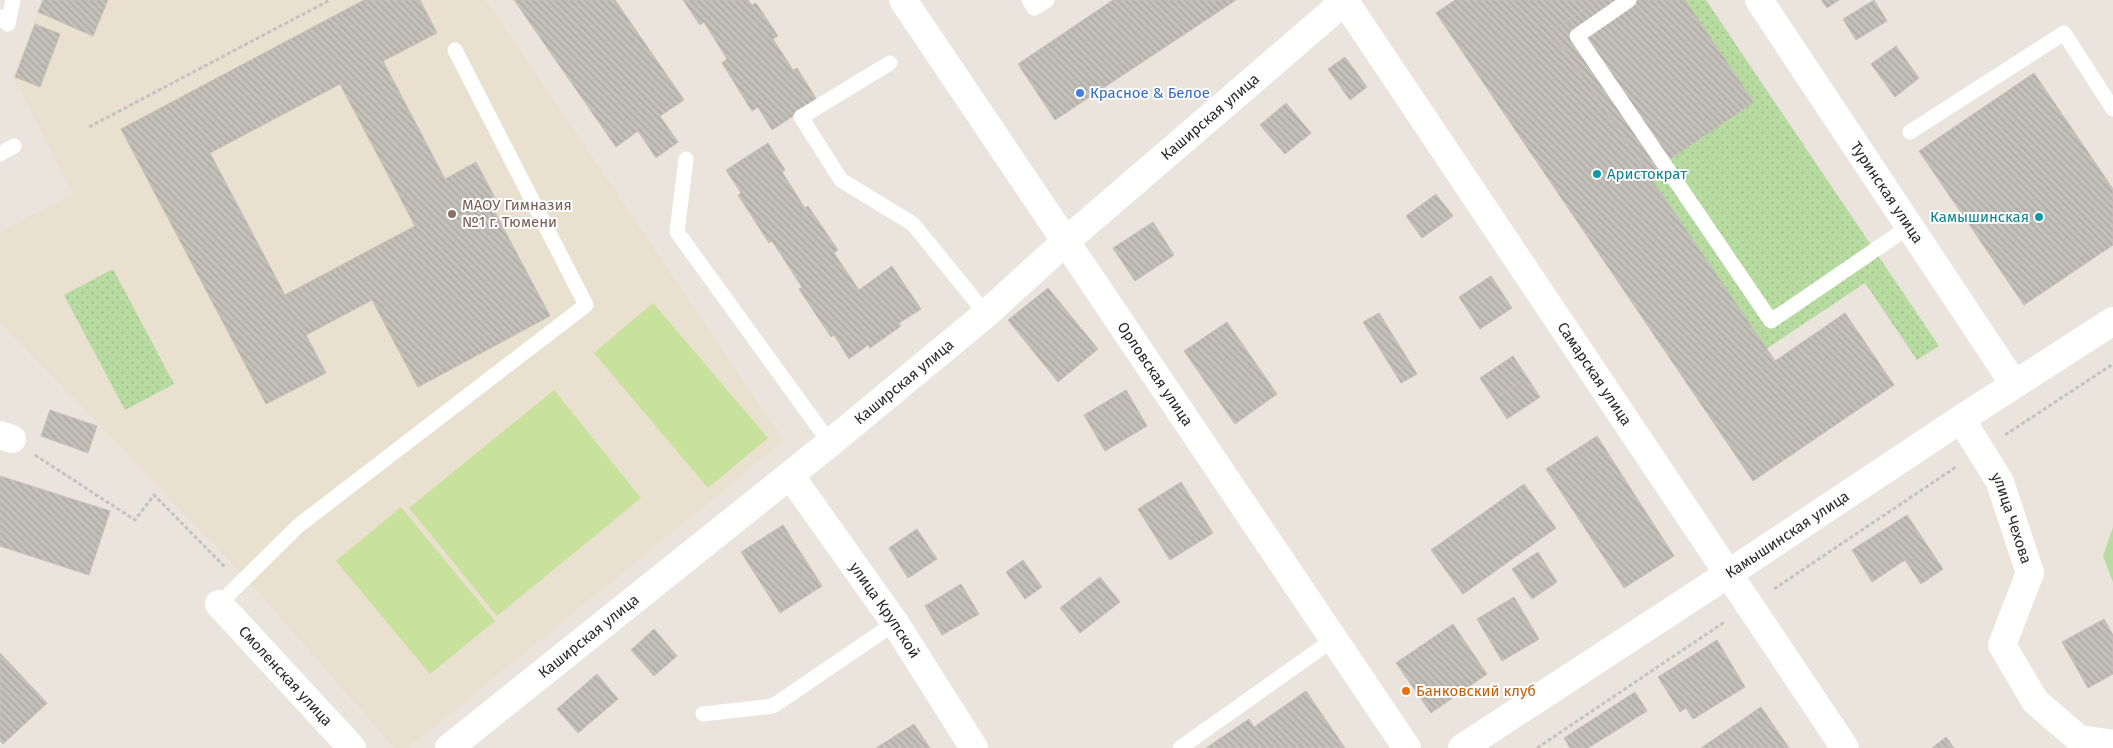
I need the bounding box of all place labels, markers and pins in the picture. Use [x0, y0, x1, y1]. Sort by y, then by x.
place label: Красное & Белое [1090, 84, 1210, 102]
marker: Красное & Белое [1074, 87, 1086, 99]
place label: Аристократ [1607, 165, 1687, 183]
marker: Аристократ [1591, 168, 1603, 180]
place label: МАОУ Гимназия №1 г. Тюмени [462, 196, 572, 231]
marker: МАОУ Гимназия №1 г. Тюмени [446, 208, 458, 220]
place label: Камышинская [1930, 208, 2029, 226]
marker: Камышинская [2033, 211, 2045, 223]
place label: Банковский клуб [1416, 682, 1536, 700]
marker: Банковский клуб [1400, 685, 1412, 697]

